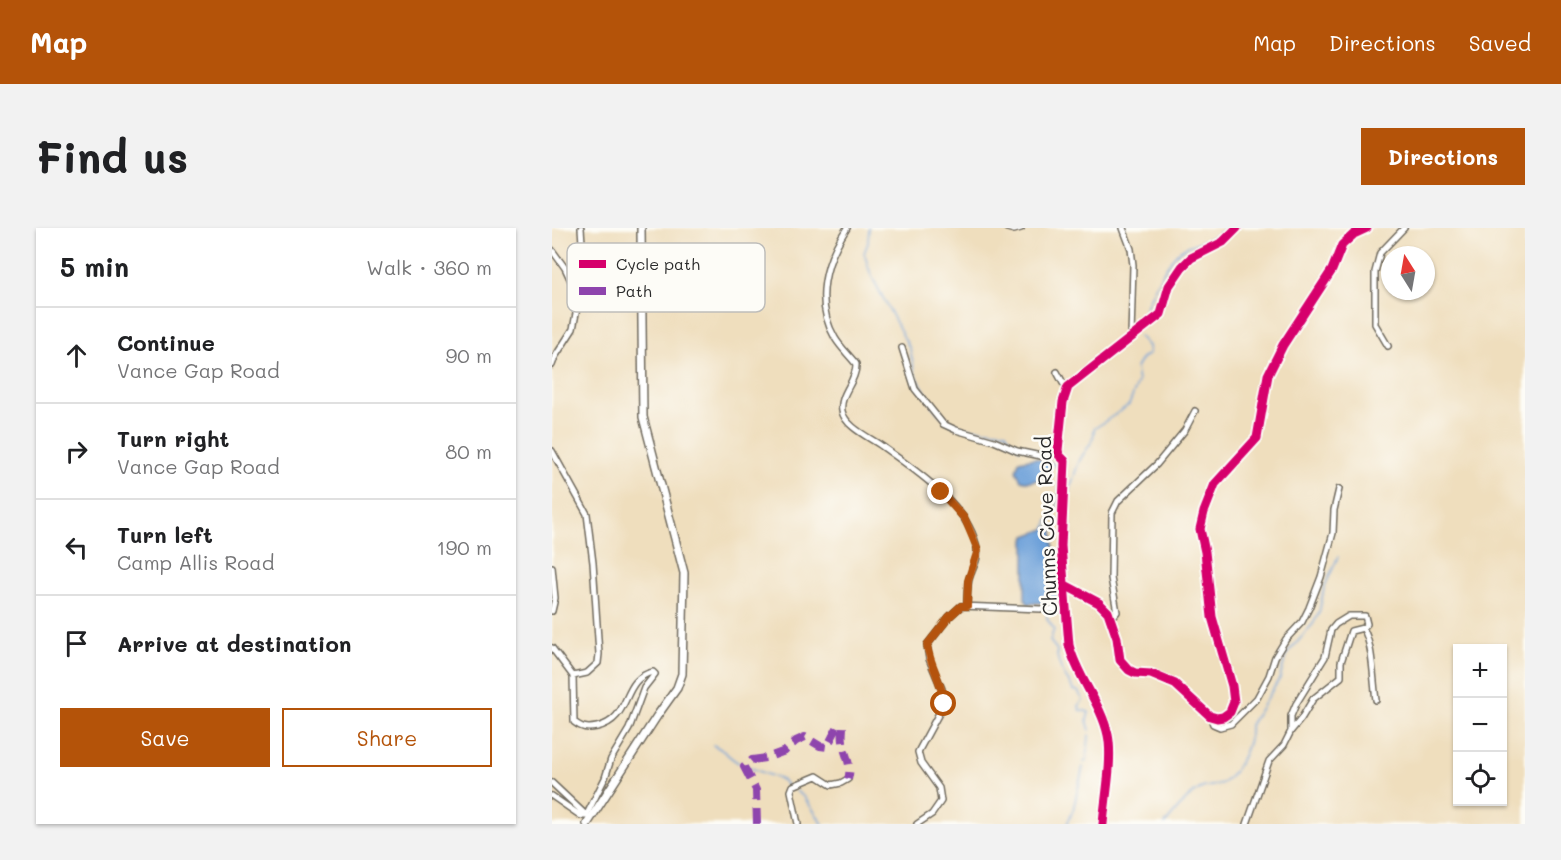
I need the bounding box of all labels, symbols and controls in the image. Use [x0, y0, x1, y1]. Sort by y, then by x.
text: Map [30, 24, 87, 60]
text: Map [1253, 29, 1296, 56]
text: Directions [1329, 29, 1436, 56]
text: Saved [1469, 29, 1531, 56]
button: Directions [1361, 128, 1525, 185]
text: Find us [36, 129, 188, 184]
legend [567, 243, 765, 312]
north arrow [1381, 246, 1435, 300]
text: 5 min [60, 250, 129, 284]
text: Cycle path [616, 253, 700, 274]
text: Walk · 360 m [366, 254, 492, 280]
text: Path [616, 280, 652, 301]
text: Continue [117, 328, 215, 357]
icon: ahead [60, 339, 93, 372]
text: 90 m [446, 342, 492, 368]
text: Vance Gap Road [117, 357, 280, 383]
text: Turn right [117, 424, 229, 453]
icon: right [60, 435, 93, 468]
street label: Chunns Cove Road [1030, 436, 1062, 616]
text: 80 m [445, 438, 492, 464]
text: Vance Gap Road [117, 453, 280, 479]
route end [927, 478, 953, 504]
text: Turn left [117, 520, 213, 549]
icon: left [60, 531, 93, 564]
text: 190 m [437, 534, 492, 560]
text: Camp Allis Road [117, 549, 274, 575]
icon: arrive [60, 627, 93, 660]
text: Arrive at destination [117, 629, 352, 658]
map controls [1453, 644, 1507, 806]
button: + [1453, 644, 1507, 698]
route start [930, 690, 956, 716]
button: − [1453, 698, 1507, 752]
button: Save [60, 708, 270, 767]
button: Share [282, 708, 492, 767]
button: locate [1453, 752, 1507, 806]

